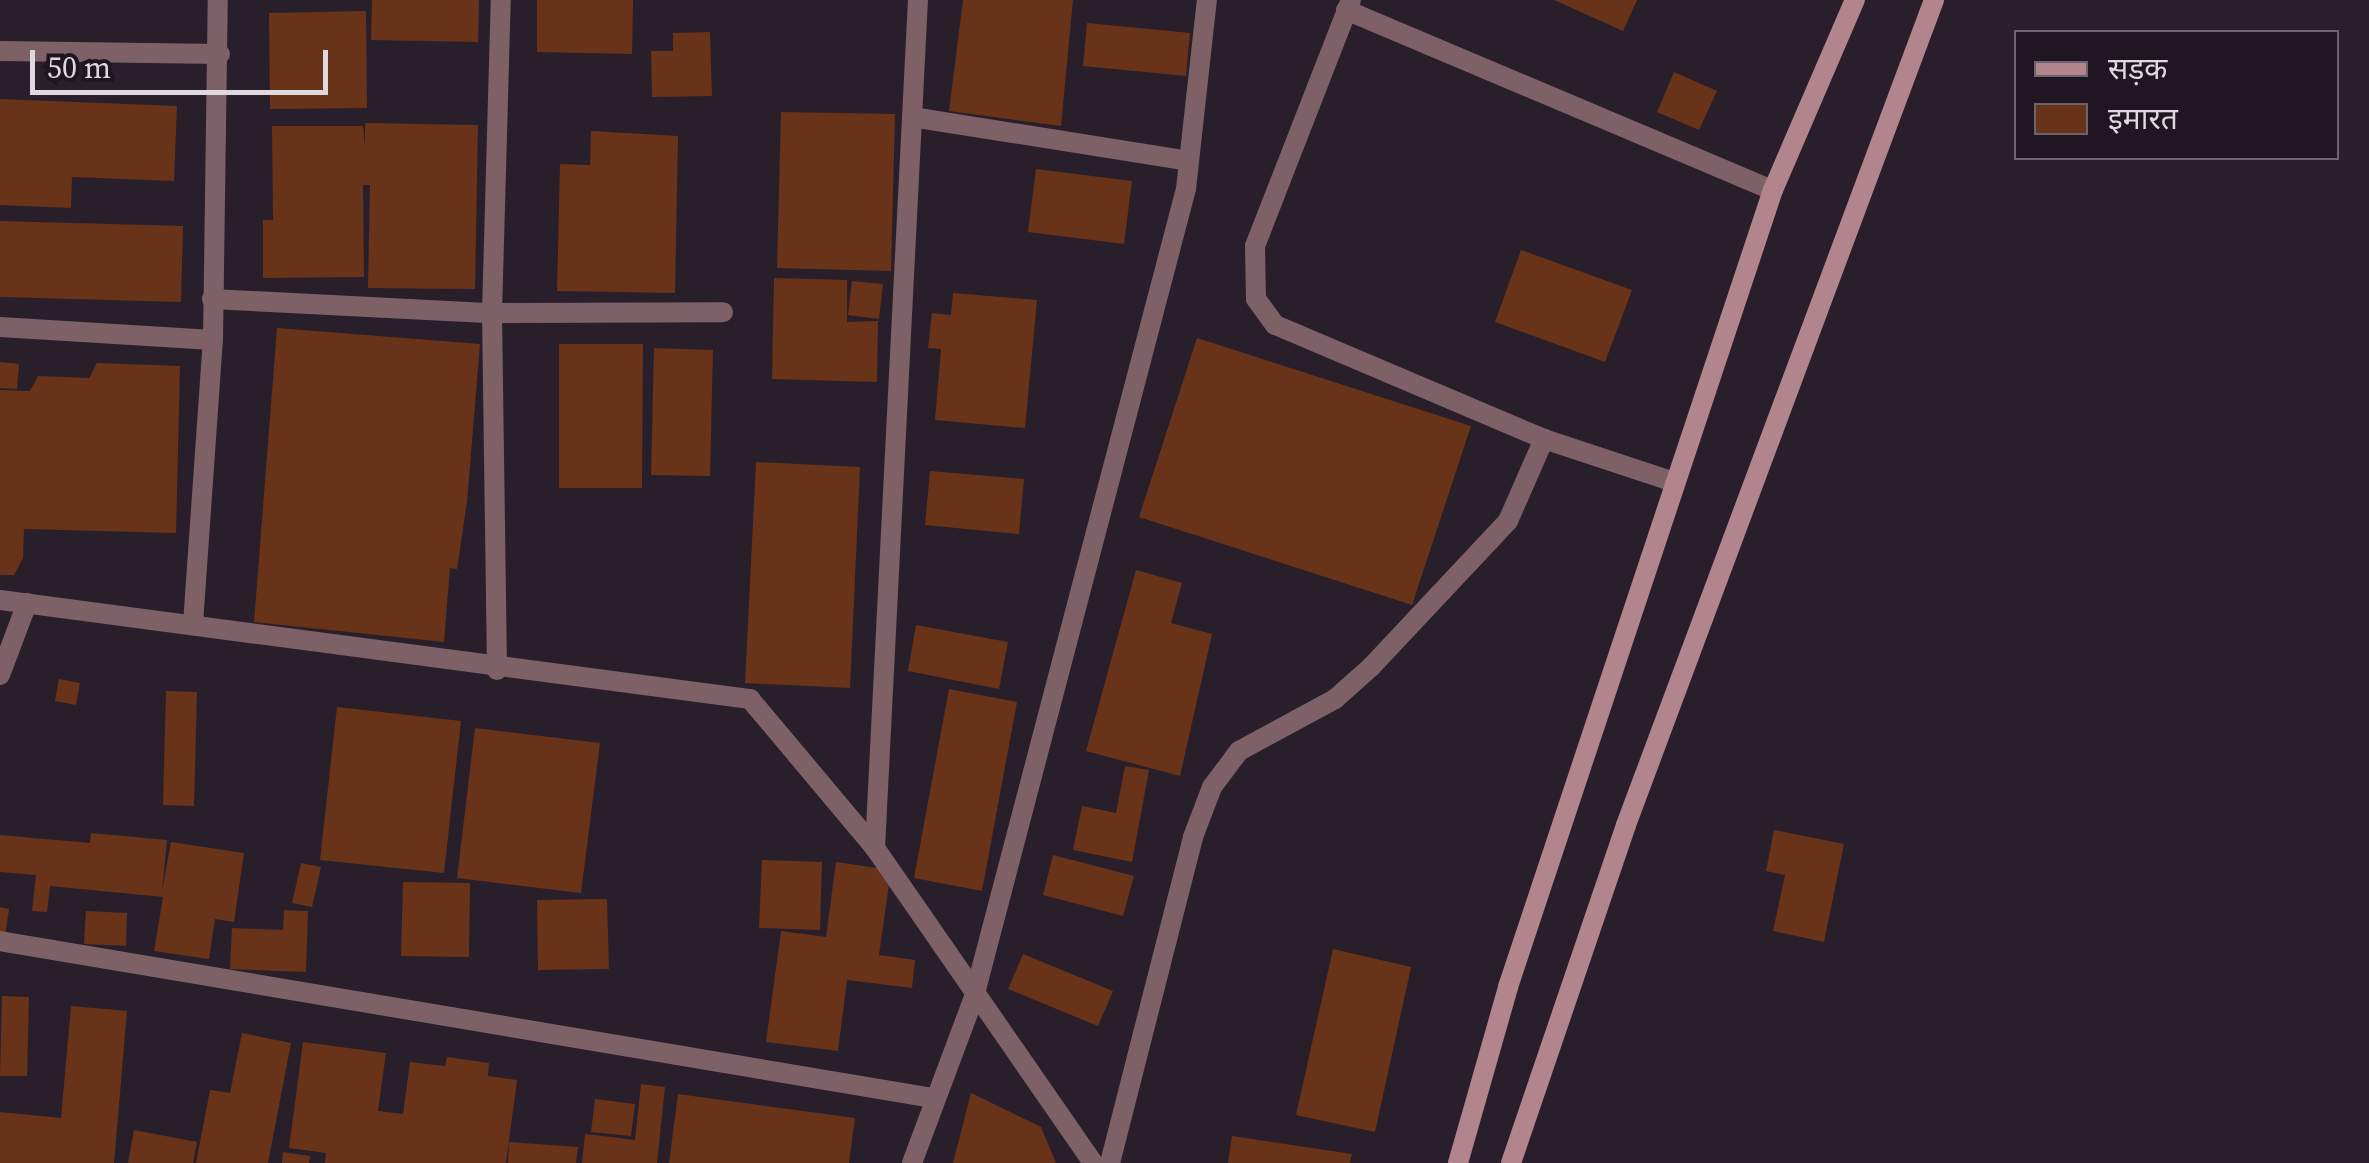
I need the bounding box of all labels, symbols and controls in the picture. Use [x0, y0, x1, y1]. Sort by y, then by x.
scale bar [35, 30, 332, 92]
legend [2014, 30, 2339, 160]
text: 50 m [47, 47, 111, 88]
text: सड़क [2108, 48, 2167, 89]
text: इमारत [2108, 98, 2178, 139]

